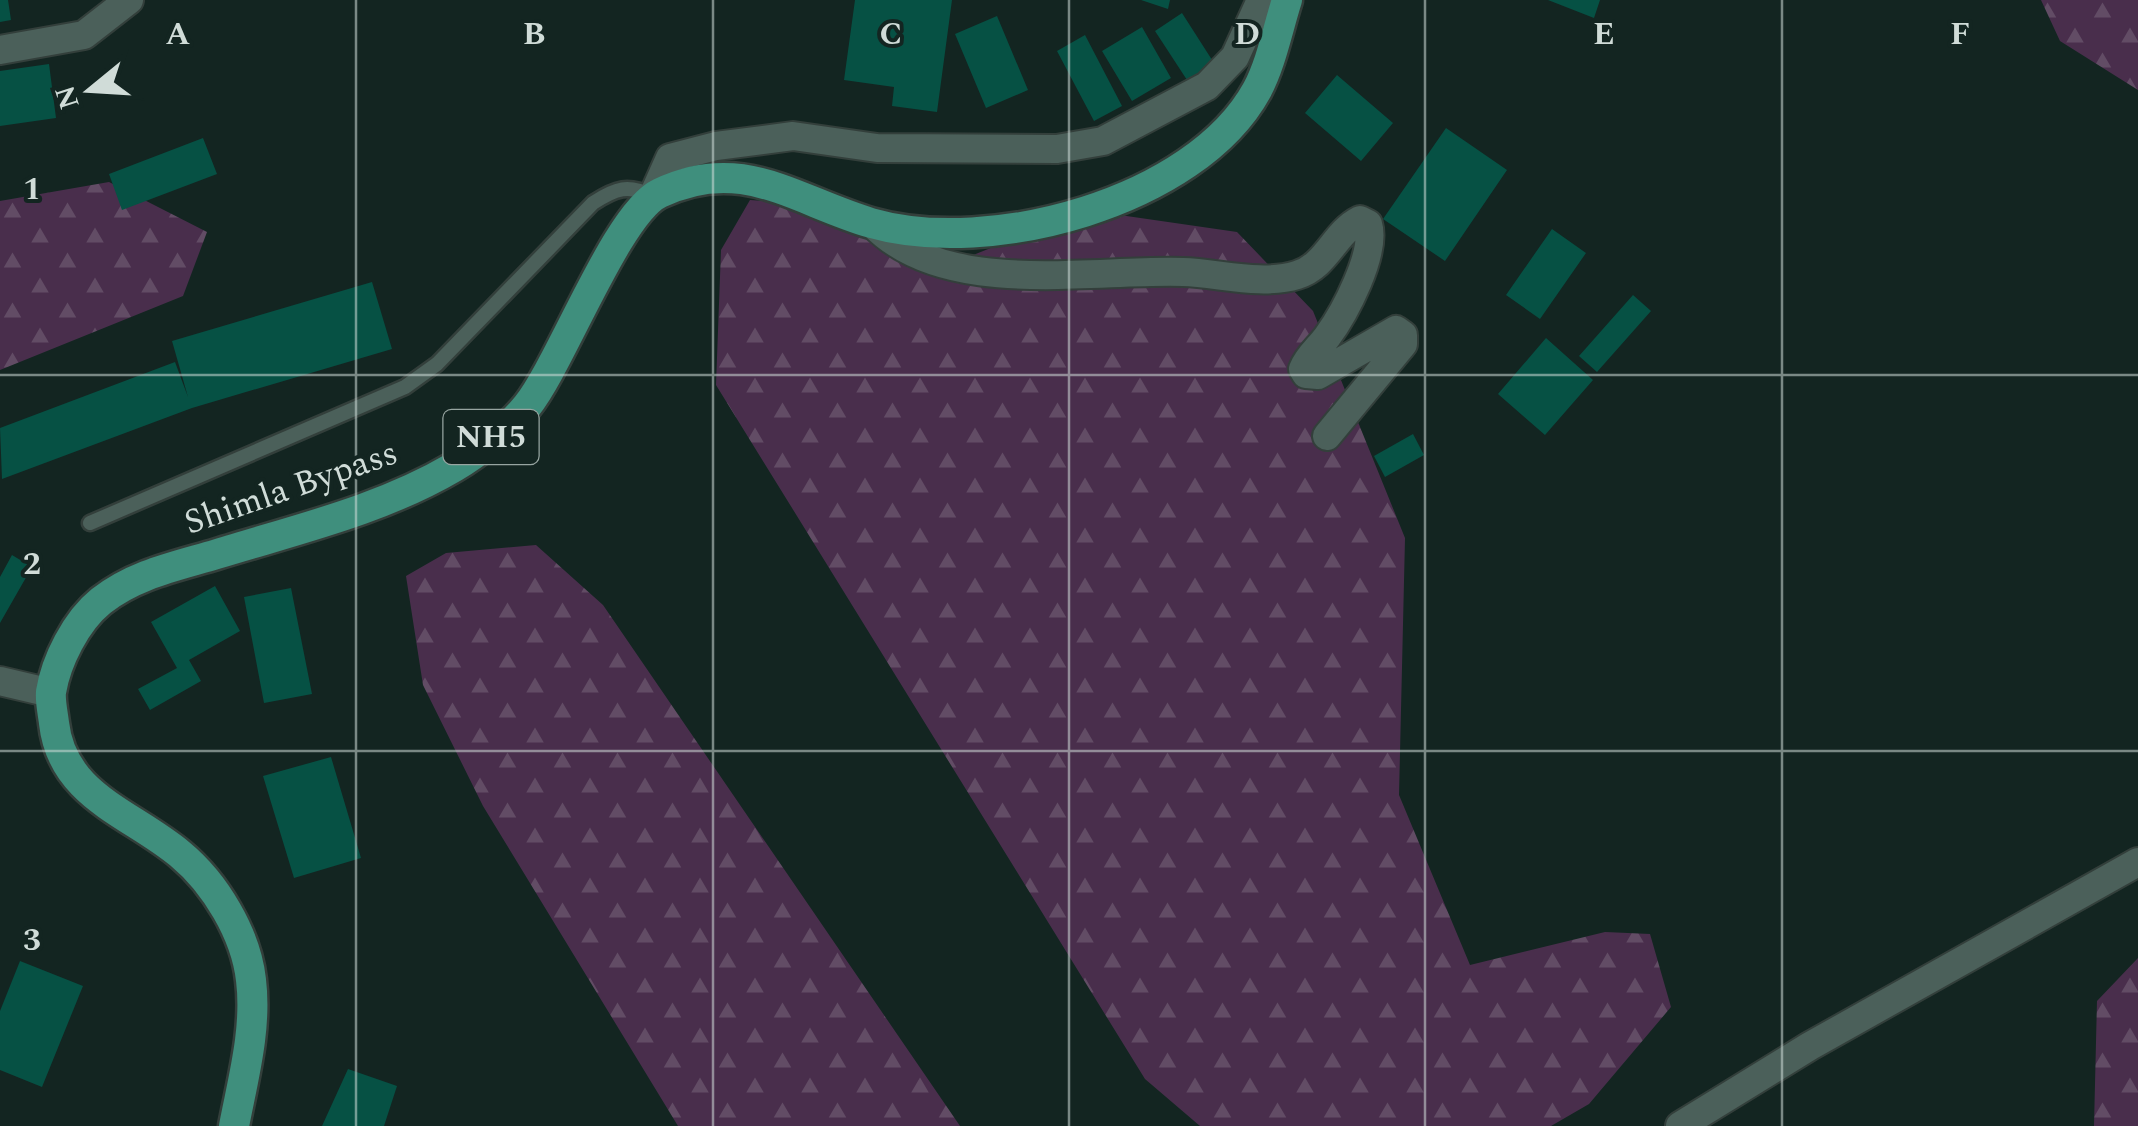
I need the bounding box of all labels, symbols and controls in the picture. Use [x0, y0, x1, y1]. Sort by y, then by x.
text: A [166, 10, 191, 59]
text: B [523, 10, 545, 59]
text: C [880, 10, 902, 59]
text: D [1234, 10, 1260, 59]
text: E [1593, 10, 1615, 59]
text: F [1950, 10, 1970, 59]
north arrow [40, 40, 140, 140]
text: N [44, 80, 92, 115]
text: 1 [23, 165, 41, 214]
road number: NH5 [444, 410, 538, 464]
street label: Shimla Bypass [177, 427, 405, 549]
text: 2 [23, 540, 41, 589]
text: 3 [23, 916, 41, 965]

